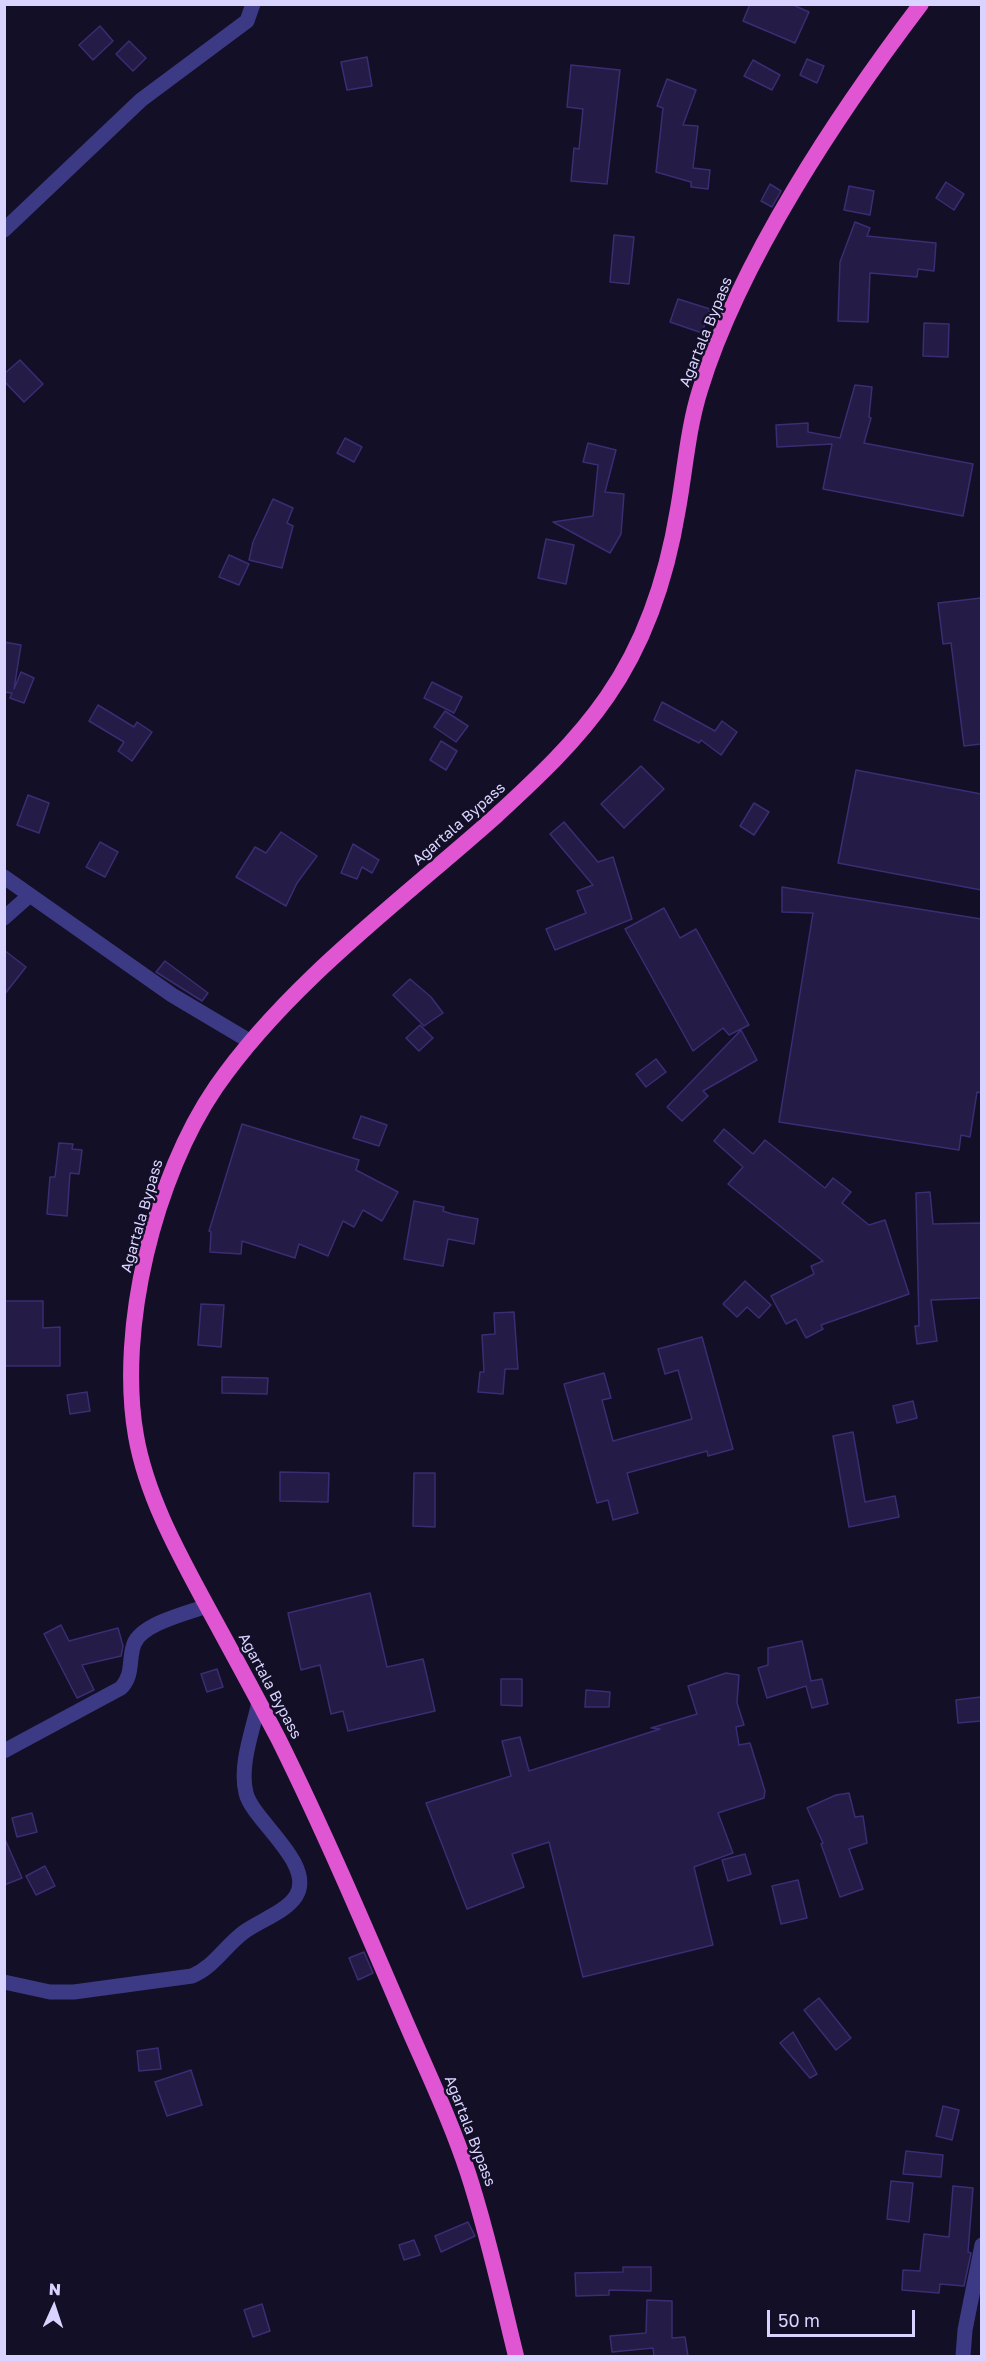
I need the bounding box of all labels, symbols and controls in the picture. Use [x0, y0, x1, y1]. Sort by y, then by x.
street label: Agartala Bypass [676, 274, 736, 390]
street label: Agartala Bypass [409, 779, 509, 869]
street label: Agartala Bypass [117, 1157, 167, 1275]
street label: Agartala Bypass [235, 1630, 305, 1742]
street label: Agartala Bypass [441, 2073, 499, 2189]
north arrow [24, 2277, 84, 2337]
text: N [48, 2279, 62, 2299]
scale bar [770, 2298, 918, 2336]
text: 50 m [778, 2309, 820, 2331]

